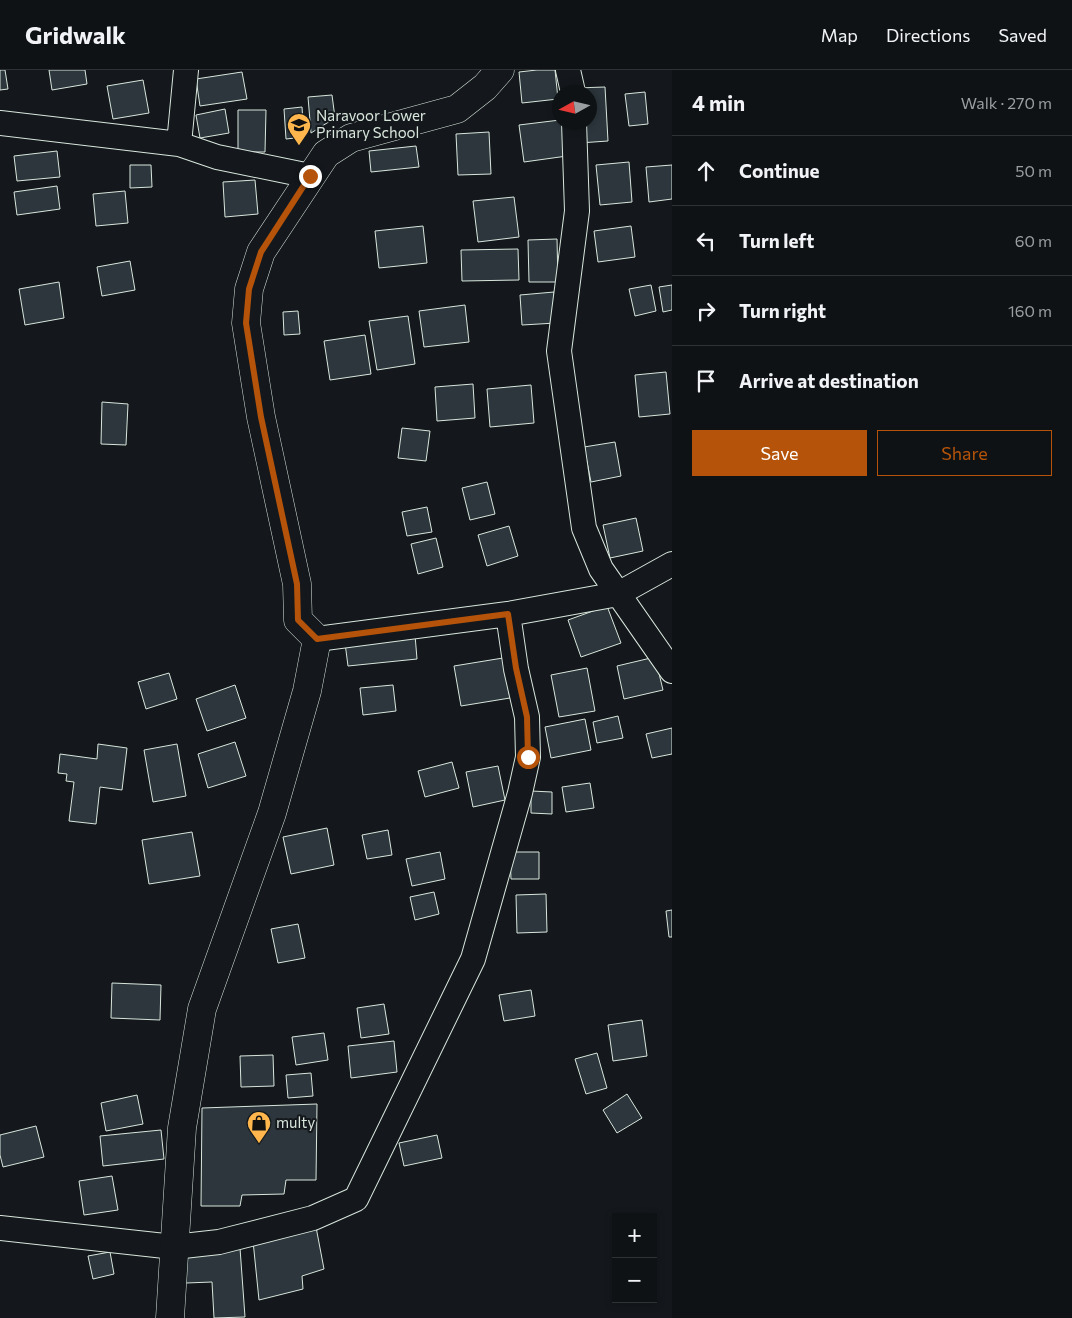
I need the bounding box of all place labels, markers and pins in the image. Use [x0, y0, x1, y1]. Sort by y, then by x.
place label: Naravoor Lower Primary School [316, 106, 426, 141]
school or university icon: Naravoor Lower Primary School [286, 112, 312, 146]
shop icon: multy [246, 1110, 272, 1144]
place label: multy [276, 1113, 315, 1131]

